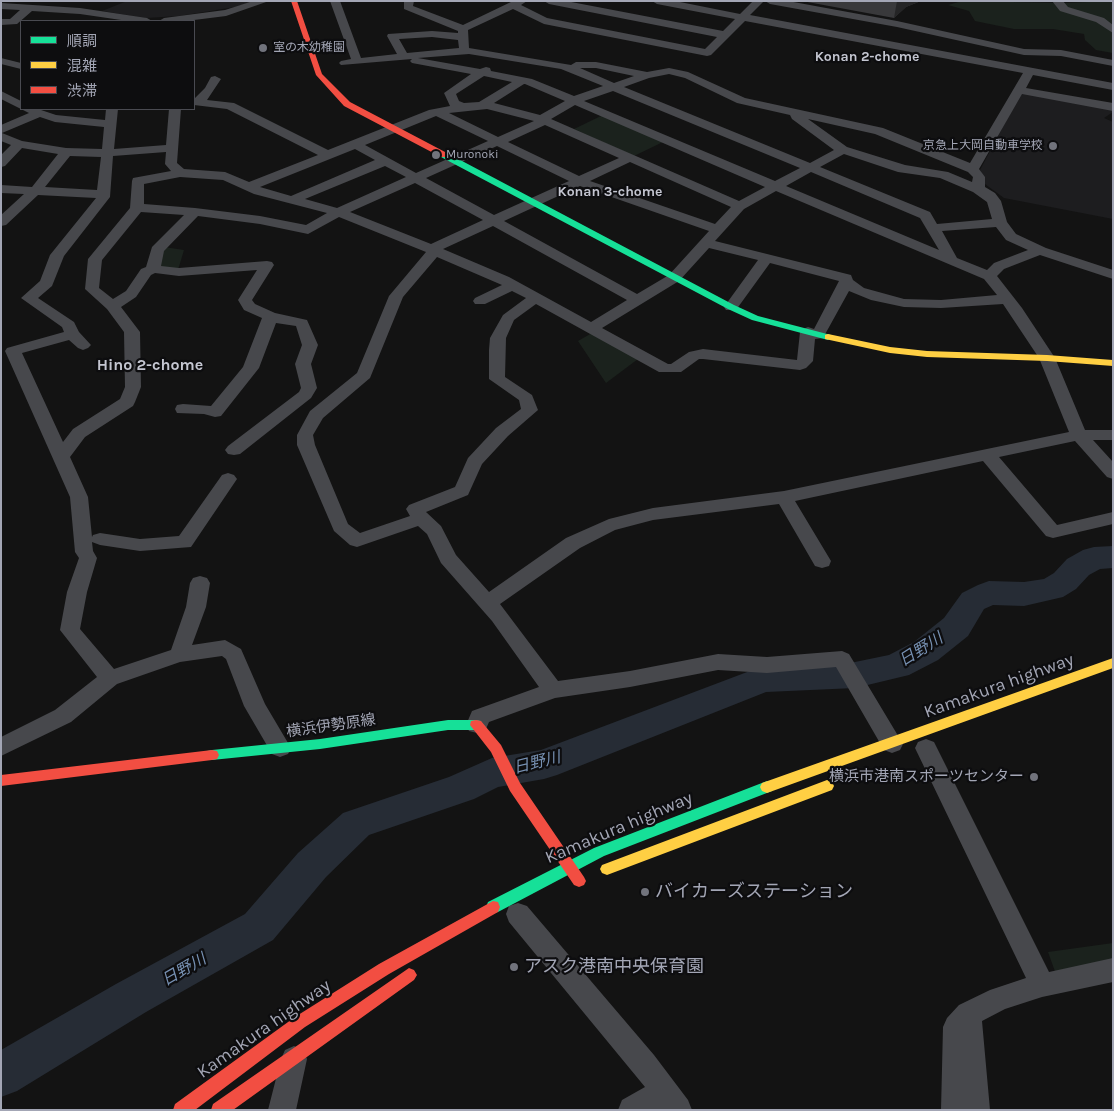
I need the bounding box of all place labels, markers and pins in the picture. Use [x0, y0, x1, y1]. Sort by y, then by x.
place label: 室の木幼稚園 [273, 41, 345, 55]
marker: 室の木幼稚園 [257, 42, 269, 54]
place label: 京急上大岡自動車学校 [923, 139, 1043, 153]
marker: 京急上大岡自動車学校 [1047, 140, 1059, 152]
place label: Muronoki [446, 148, 498, 162]
marker: Muronoki [430, 149, 442, 161]
place label: 横浜市港南スポーツセンター [829, 768, 1024, 786]
marker: 横浜市港南スポーツセンター [1028, 771, 1040, 783]
place label: バイカーズステーション [655, 881, 853, 903]
marker: バイカーズステーション [639, 886, 651, 898]
place label: アスク港南中央保育園 [524, 956, 704, 978]
marker: アスク港南中央保育園 [508, 961, 520, 973]

